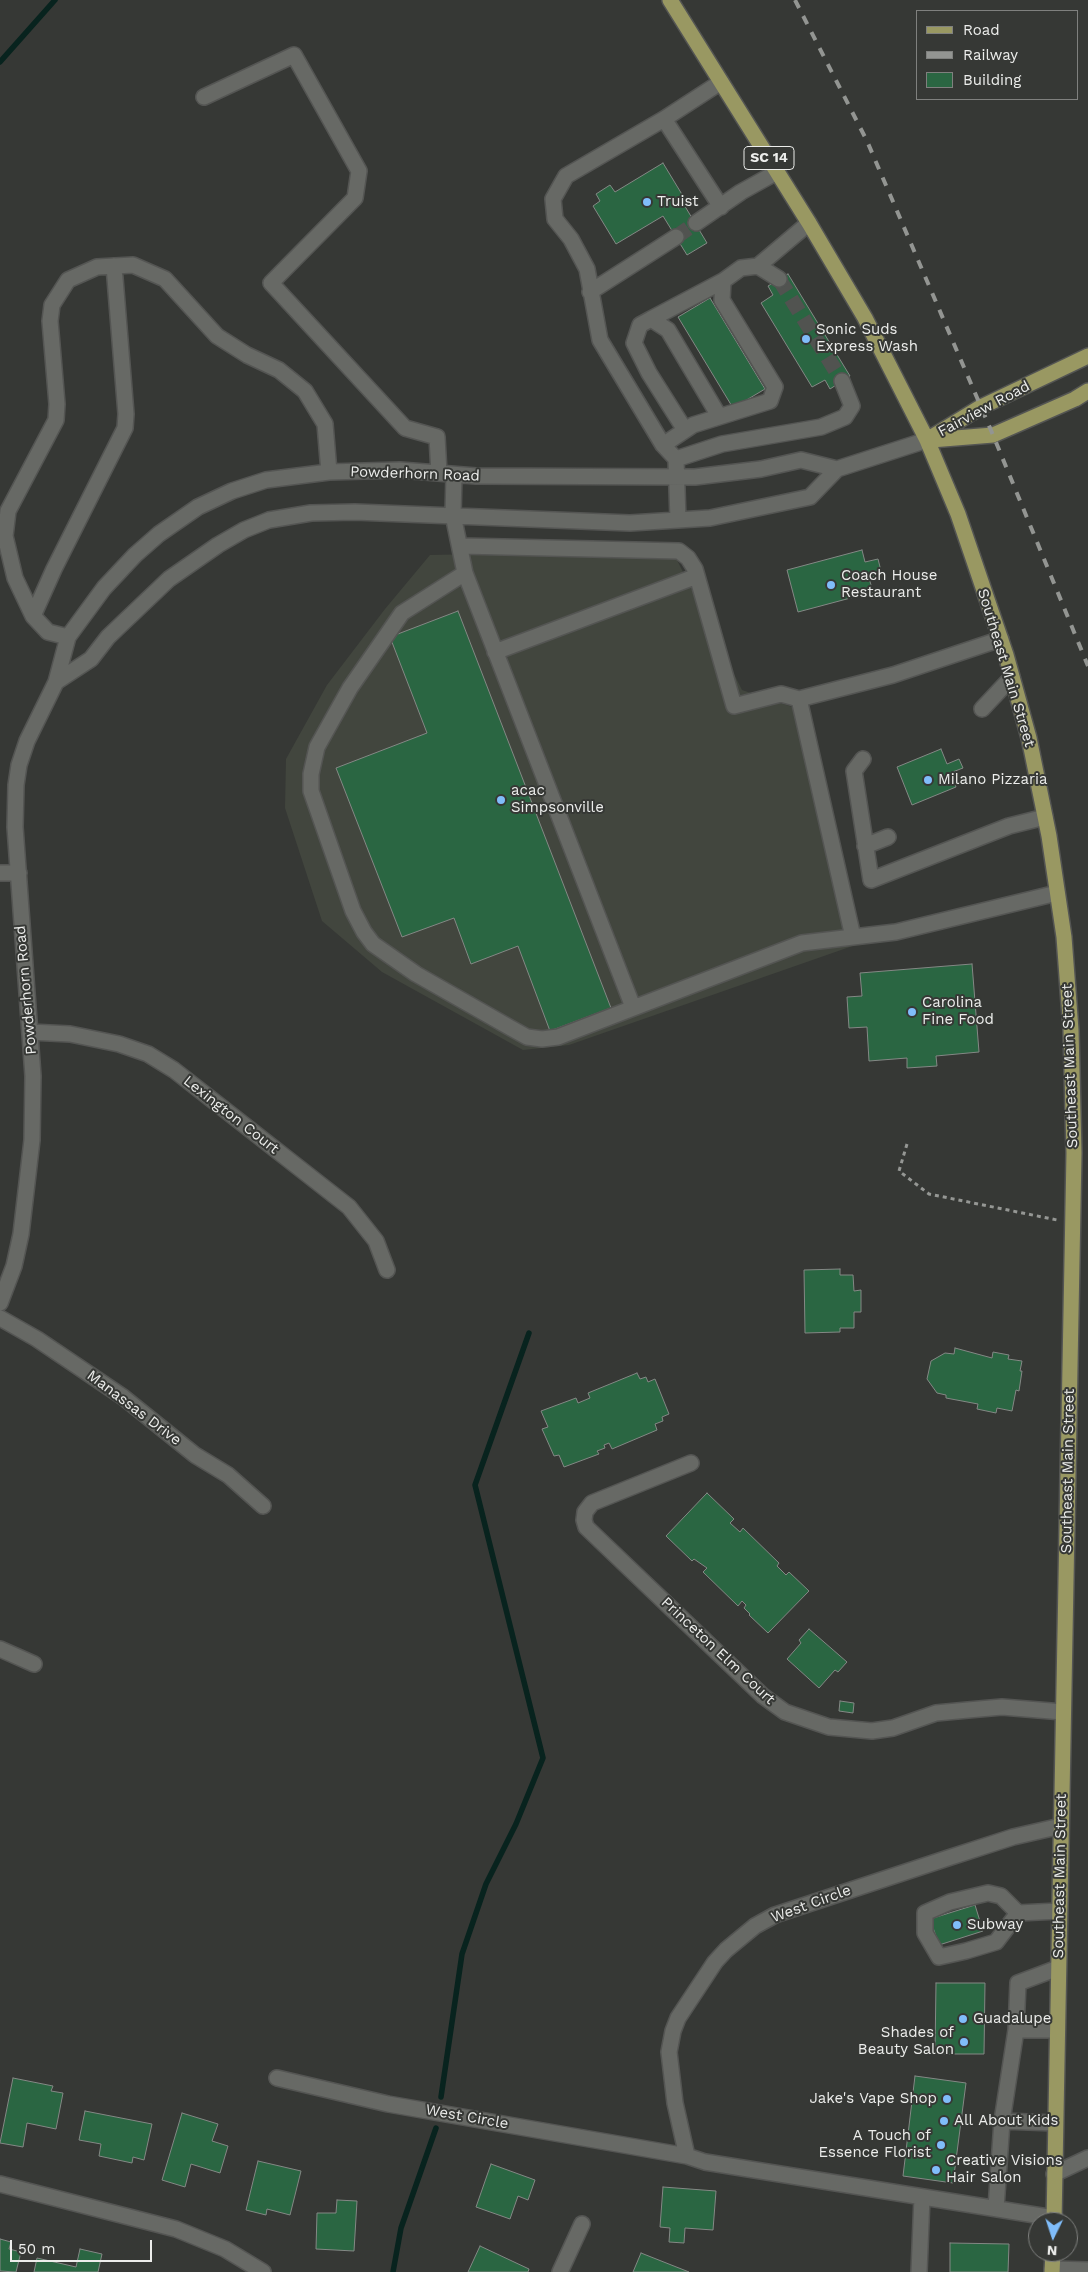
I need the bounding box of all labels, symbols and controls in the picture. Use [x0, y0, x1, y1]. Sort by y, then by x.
legend [916, 10, 1078, 100]
text: Road [963, 21, 1000, 39]
text: Railway [963, 46, 1018, 64]
text: Building [963, 71, 1021, 89]
road number: SC 14 [744, 146, 794, 170]
place label: Truist [657, 193, 699, 211]
marker: Truist [641, 196, 653, 208]
place label: Sonic Suds Express Wash [816, 321, 918, 356]
marker: Sonic Suds Express Wash [800, 333, 812, 345]
street label: Fairview Road [935, 377, 1033, 441]
street label: Powderhorn Road [350, 463, 480, 485]
place label: Coach House Restaurant [841, 567, 937, 602]
marker: Coach House Restaurant [825, 579, 837, 591]
street label: Southeast Main Street [973, 587, 1039, 749]
place label: Milano Pizzaria [938, 771, 1048, 789]
marker: Milano Pizzaria [922, 774, 934, 786]
place label: acac Simpsonville [511, 782, 604, 817]
marker: acac Simpsonville [495, 794, 507, 806]
street label: Powderhorn Road [11, 925, 41, 1055]
street label: Southeast Main Street [1058, 983, 1082, 1149]
place label: Carolina Fine Food [922, 994, 994, 1029]
marker: Carolina Fine Food [906, 1006, 918, 1018]
street label: Lexington Court [180, 1072, 282, 1158]
street label: Manassas Drive [83, 1367, 185, 1449]
street label: Southeast Main Street [1058, 1389, 1078, 1553]
street label: Princeton Elm Court [657, 1594, 779, 1708]
street label: Southeast Main Street [1050, 1794, 1070, 1958]
street label: West Circle [769, 1881, 853, 1927]
place label: Subway [967, 1916, 1023, 1934]
marker: Subway [951, 1919, 963, 1931]
place label: Guadalupe [973, 2010, 1051, 2028]
marker: Guadalupe [957, 2013, 969, 2025]
place label: Shades of Beauty Salon [858, 2024, 954, 2059]
marker: Shades of Beauty Salon [958, 2036, 970, 2048]
place label: Jake's Vape Shop [810, 2090, 937, 2108]
marker: Jake's Vape Shop [941, 2093, 953, 2105]
street label: West Circle [424, 2101, 510, 2133]
place label: All About Kids [954, 2112, 1058, 2130]
marker: All About Kids [938, 2115, 950, 2127]
place label: A Touch of Essence Florist [818, 2127, 931, 2162]
marker: A Touch of Essence Florist [935, 2139, 947, 2151]
place label: Creative Visions Hair Salon [946, 2152, 1063, 2187]
marker: Creative Visions Hair Salon [930, 2164, 942, 2176]
north arrow [1028, 2212, 1078, 2262]
scale bar [12, 2230, 155, 2262]
text: 50 m [18, 2240, 55, 2258]
text: N [1046, 2243, 1058, 2259]

